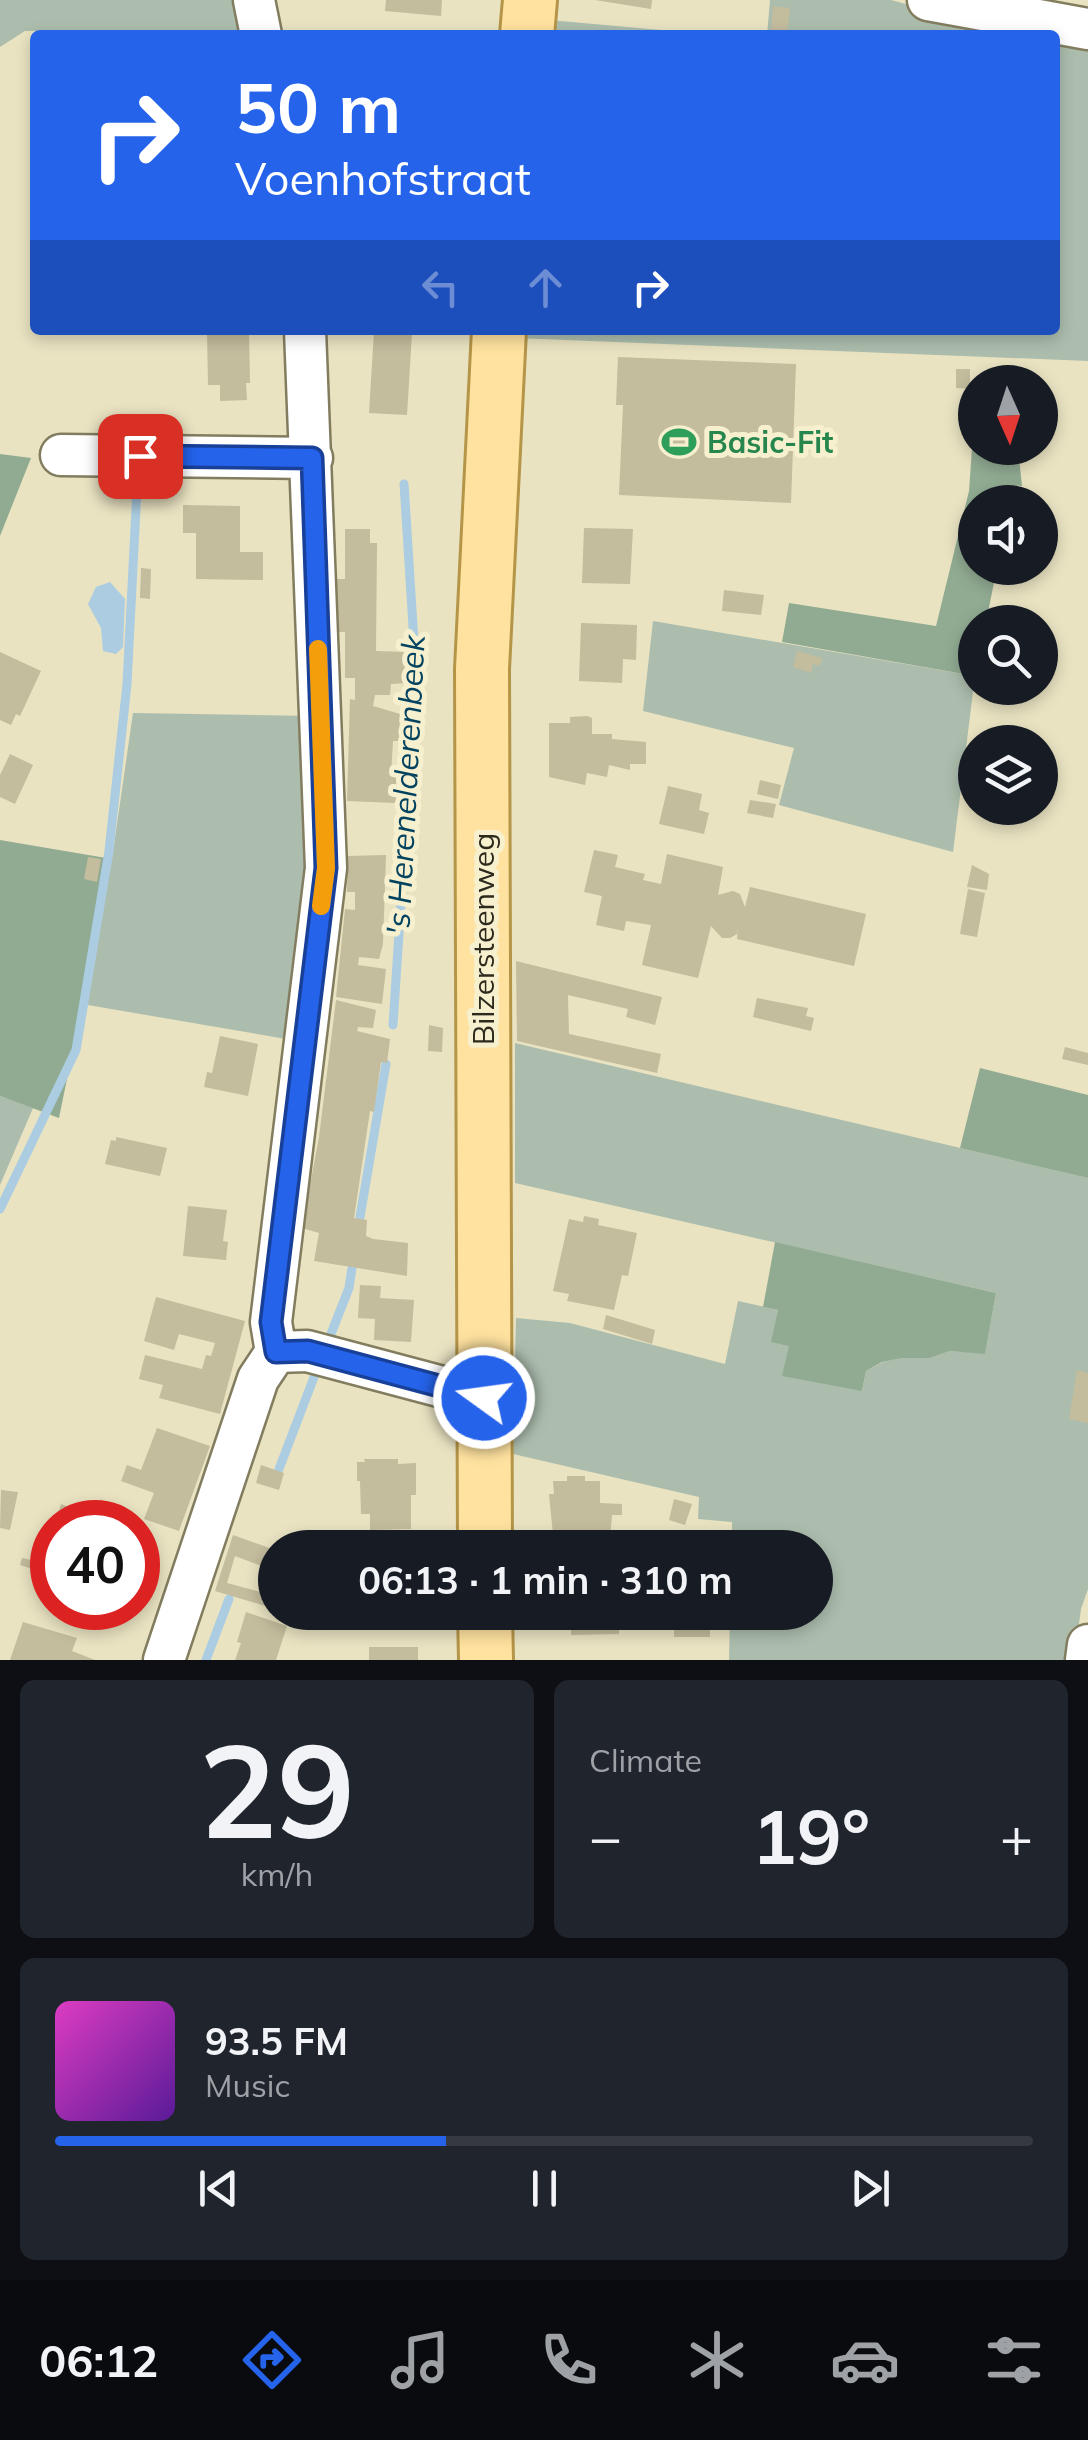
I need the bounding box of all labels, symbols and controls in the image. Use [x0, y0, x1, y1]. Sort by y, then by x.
text: 50 m [235, 63, 401, 151]
icon: right [70, 70, 200, 200]
text: Voenhofstraat [235, 150, 531, 206]
icon: left [413, 260, 468, 315]
icon: ahead [518, 260, 573, 315]
icon: right [623, 260, 678, 315]
north arrow [958, 365, 1058, 465]
map controls [958, 365, 1058, 825]
pin [98, 414, 183, 499]
sports icon: Basic-Fit [660, 423, 698, 461]
place label: Basic-Fit [707, 423, 833, 461]
icon: arrive [113, 429, 168, 484]
button: sound [958, 485, 1058, 585]
button: search [958, 605, 1058, 705]
water label: 's Herenelderenbeek [377, 632, 433, 936]
button: layers [958, 725, 1058, 825]
street label: Bilzersteenweg [464, 833, 502, 1045]
position arrow [432, 1346, 536, 1450]
speed limit sign: 40 [30, 1500, 160, 1630]
text: 06:13 · 1 min · 310 m [358, 1556, 733, 1604]
text: 29 [199, 1707, 355, 1871]
text: Climate [589, 1740, 702, 1780]
text: 19° [752, 1789, 870, 1883]
text: − [589, 1802, 622, 1871]
text: + [1000, 1802, 1033, 1871]
text: km/h [241, 1854, 313, 1894]
text: 93.5 FM [205, 2017, 348, 2065]
text: Music [205, 2065, 290, 2105]
icon: previous [191, 2161, 246, 2216]
icon: pause [517, 2161, 572, 2216]
icon: next [843, 2161, 898, 2216]
icon: directions [237, 2325, 307, 2395]
icon: music [385, 2325, 455, 2395]
icon: phone [534, 2325, 604, 2395]
icon: climate [682, 2325, 752, 2395]
icon: car [830, 2325, 900, 2395]
icon: filters [979, 2325, 1049, 2395]
text: 06:12 [39, 2332, 158, 2388]

